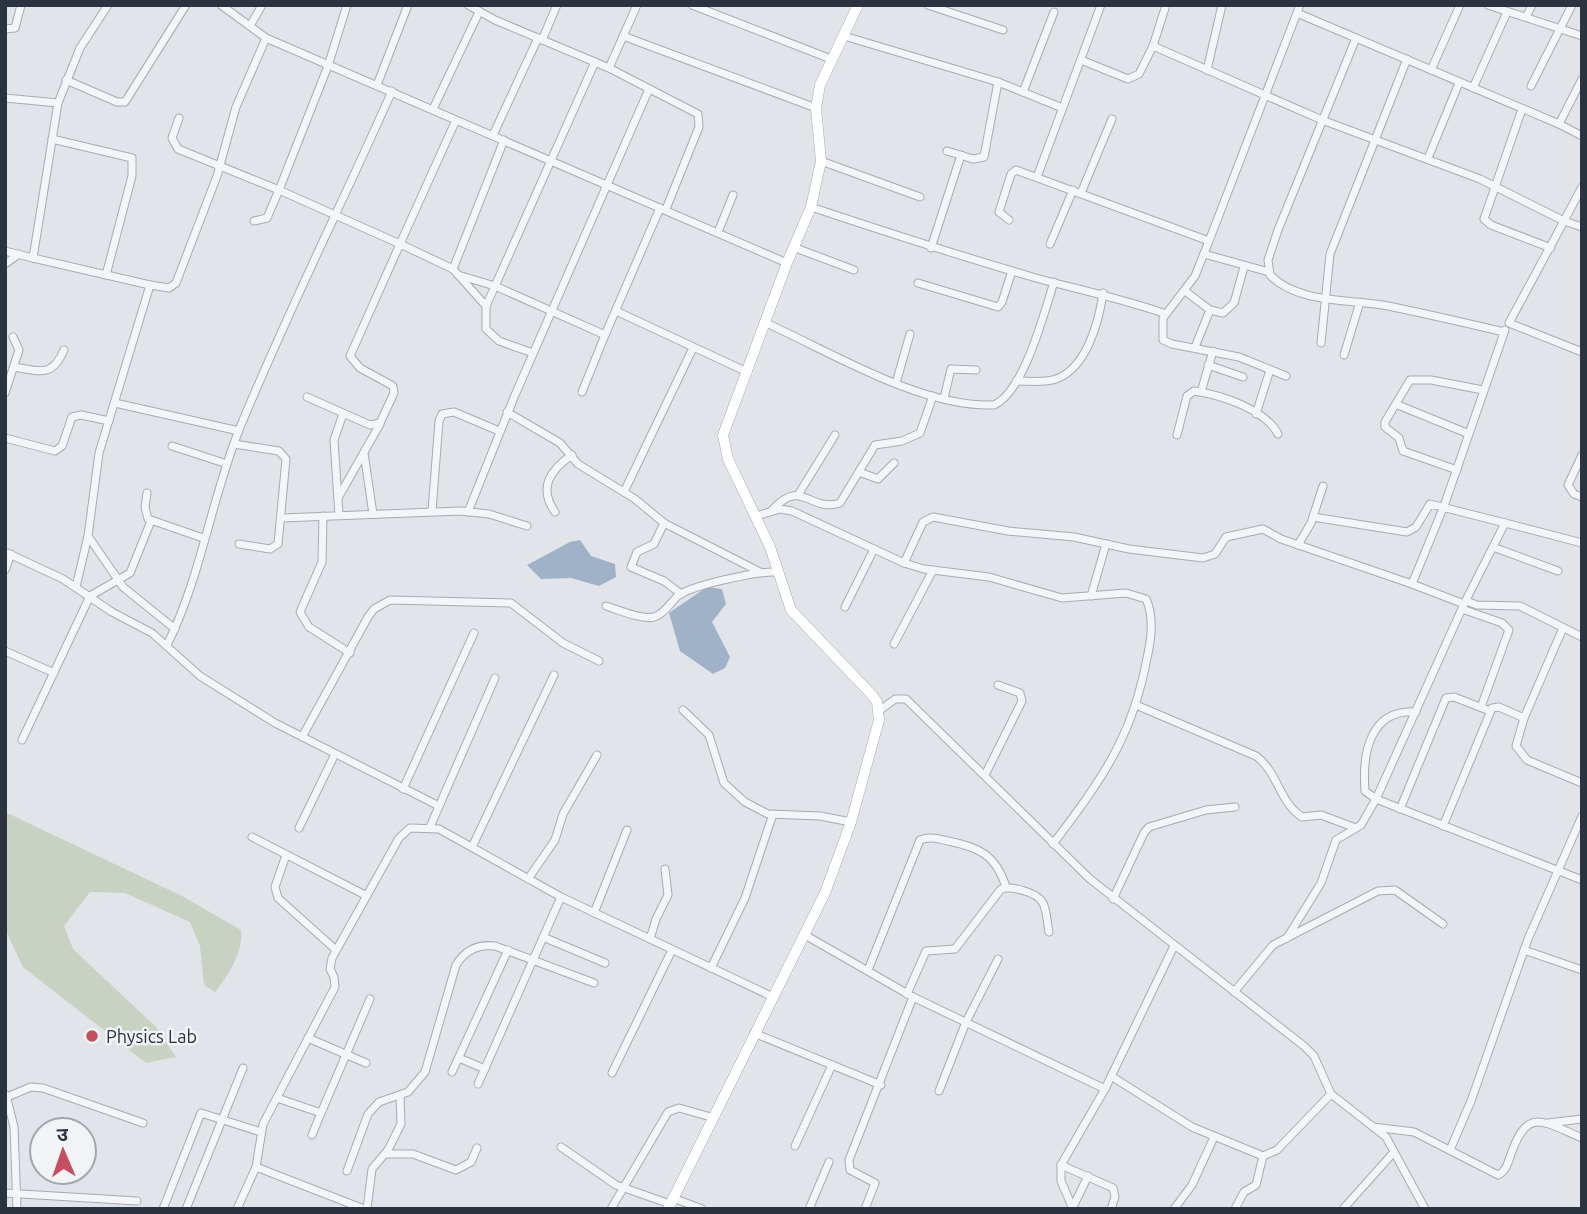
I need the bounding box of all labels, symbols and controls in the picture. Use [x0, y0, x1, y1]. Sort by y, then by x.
place label: Physics Lab [106, 1026, 197, 1046]
marker: Physics Lab [84, 1028, 100, 1044]
north arrow [28, 1116, 98, 1186]
text: उ [56, 1123, 69, 1145]

